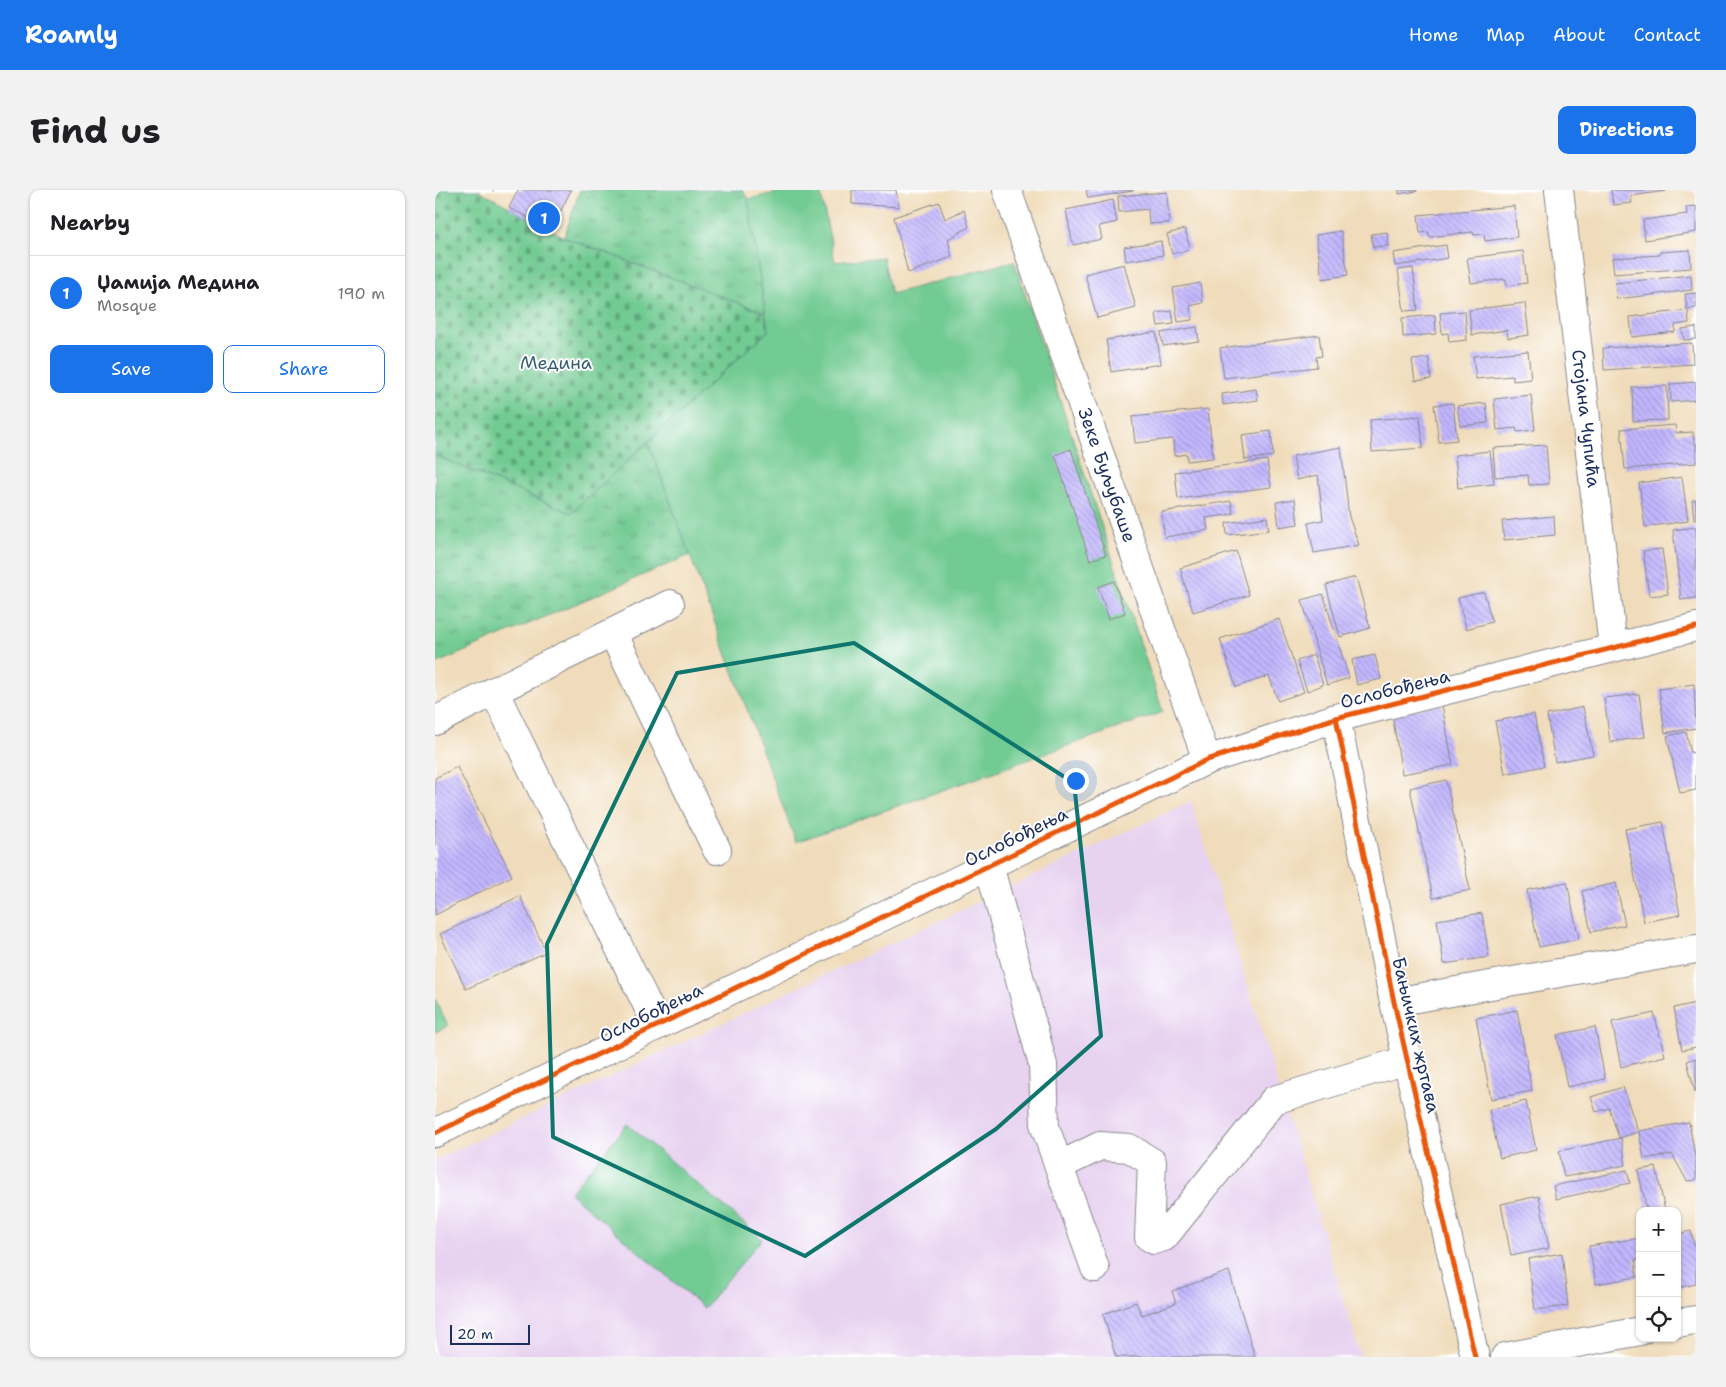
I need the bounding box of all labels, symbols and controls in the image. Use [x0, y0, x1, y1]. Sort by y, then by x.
text: Roamly [25, 19, 118, 51]
text: Home [1409, 23, 1458, 47]
text: Map [1486, 23, 1525, 47]
text: About [1553, 23, 1606, 47]
text: Contact [1634, 23, 1701, 47]
button: Directions [1558, 106, 1696, 154]
text: Find us [30, 107, 161, 154]
pin: 1 [528, 199, 560, 237]
text: Nearby [50, 209, 130, 237]
text: Џамија Медина [97, 270, 259, 295]
text: 1 [62, 283, 70, 304]
text: 190 m [338, 283, 385, 304]
text: Mosque [97, 295, 157, 316]
button: Save [50, 345, 213, 393]
button: Share [223, 345, 385, 393]
street label: Стојана Чупића [1566, 348, 1606, 489]
park label: Медина [520, 351, 592, 375]
street label: Зеке Буљубаше [1072, 404, 1142, 546]
street label: Ослобођења [1338, 664, 1452, 714]
your location [1063, 768, 1089, 794]
street label: Ослобођења [960, 802, 1072, 872]
street label: Бањичких жртава [1386, 955, 1446, 1115]
street label: Ослобођења [595, 978, 707, 1048]
map controls [1636, 1207, 1681, 1342]
button: + [1636, 1207, 1681, 1252]
button: − [1636, 1252, 1681, 1297]
button: locate [1636, 1297, 1681, 1342]
scale bar [450, 1322, 530, 1345]
text: 20 m [457, 1325, 493, 1343]

